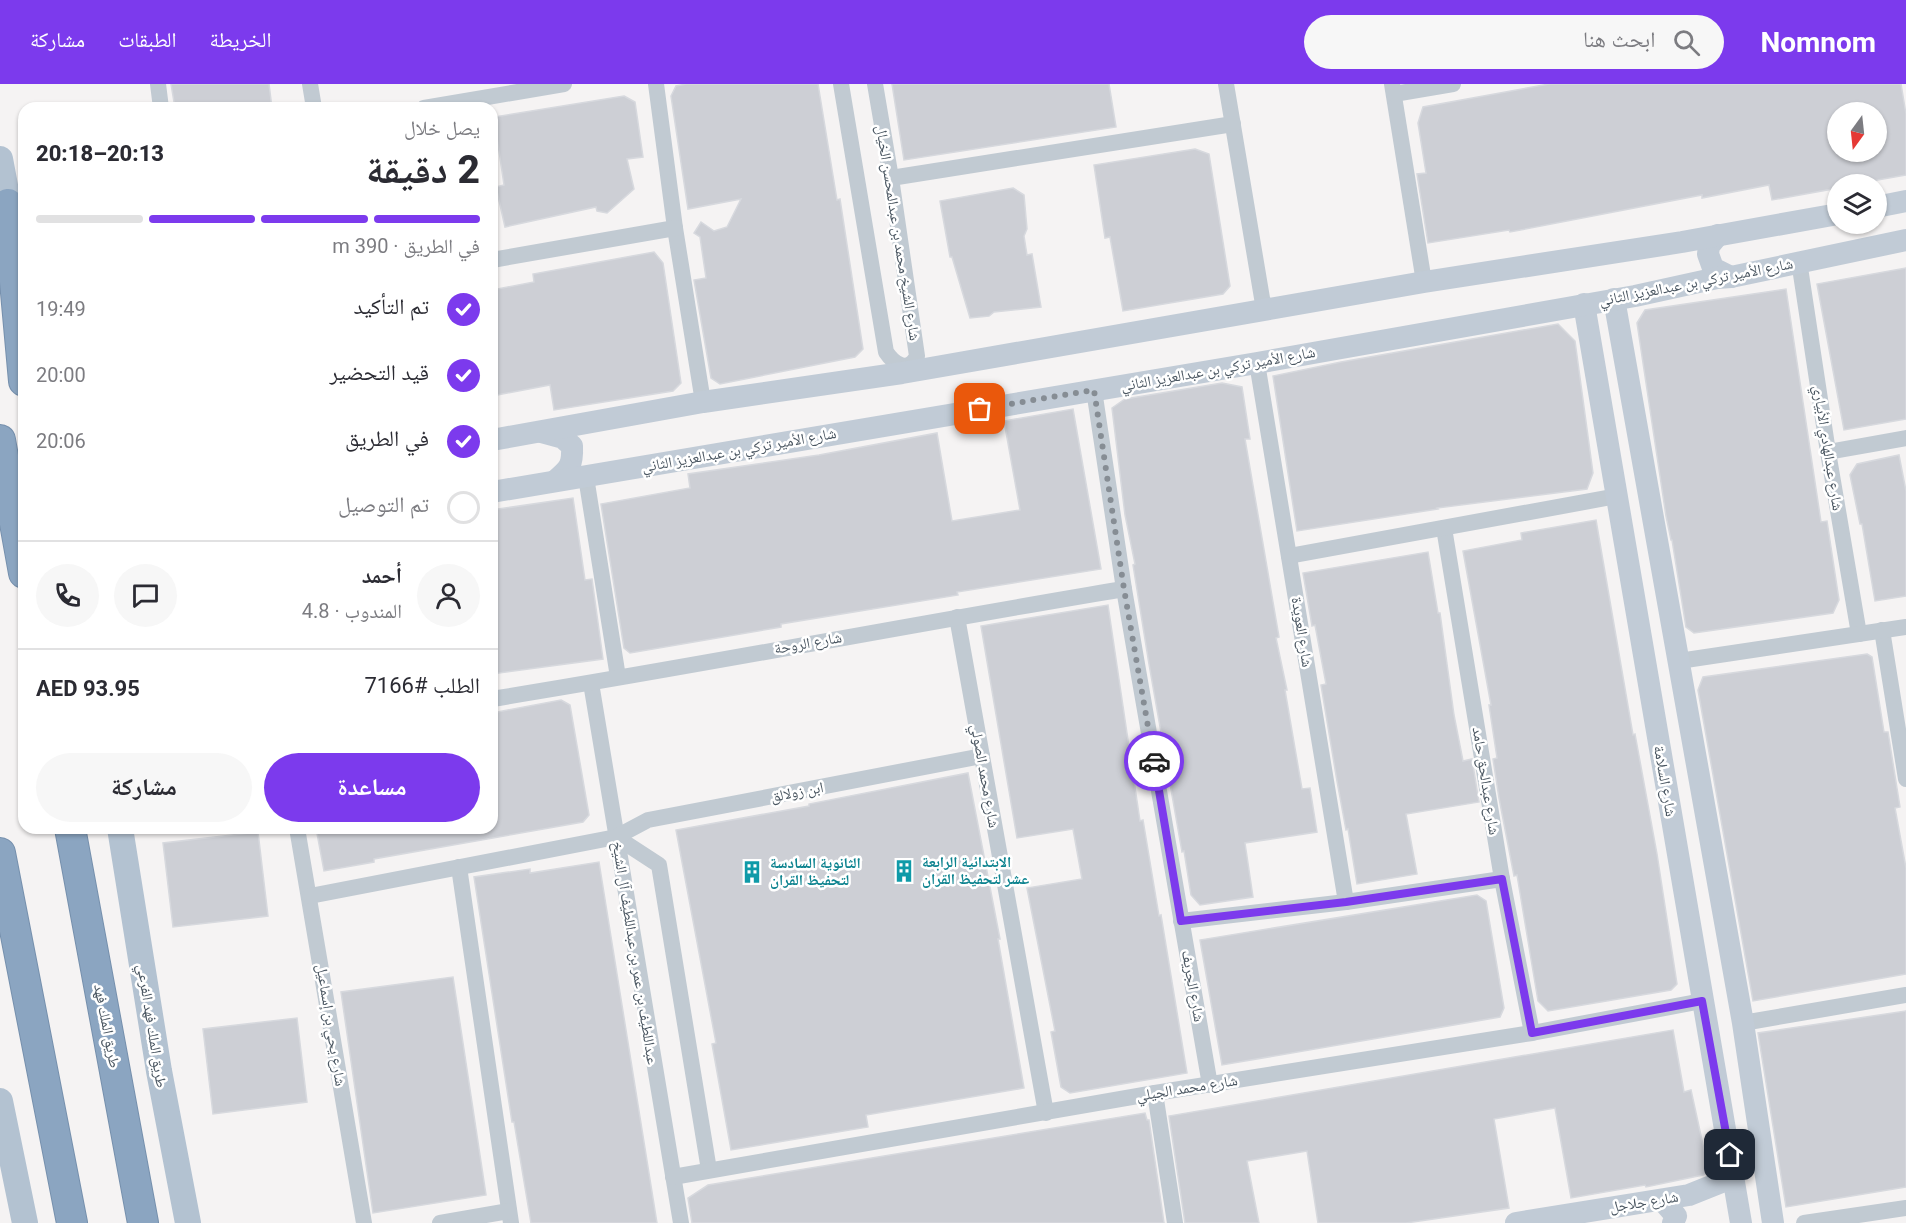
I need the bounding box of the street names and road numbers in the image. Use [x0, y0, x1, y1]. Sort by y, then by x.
street label: شارع الشيخ محمد بن عبدالمحسن الخيال [871, 124, 924, 342]
street label: شارع الأمير تركي بن عبدالعزيز الثاني [1598, 254, 1795, 312]
street label: شارع الأمير تركي بن عبدالعزيز الثاني [1119, 343, 1317, 398]
street label: شارع عبدالهادي الأبياري [1806, 384, 1847, 512]
street label: شارع الأمير تركي بن عبدالعزيز الثاني [640, 424, 838, 479]
street label: شارع العويدة [1287, 596, 1316, 669]
street label: شارع الروحة [773, 628, 844, 659]
street label: شارع محمد الصولي [964, 723, 1003, 830]
street label: شارع عبدالحق حامد [1468, 726, 1503, 836]
street label: شارع السلامة [1649, 744, 1680, 818]
street label: ابن زولالق [769, 778, 825, 807]
street label: عبداللطيف بن عمر بن عبداللطيف آل الشيخ [607, 840, 662, 1066]
street label: شارع الجريف [1177, 949, 1208, 1024]
street label: طريق الملك فهد الفرعي [131, 963, 171, 1090]
street label: شارع يحي بن إسماعيل [310, 963, 350, 1088]
street label: طريق الملك فهد [89, 983, 124, 1070]
street label: شارع محمد الجيلي [1135, 1071, 1239, 1108]
street label: شارع جلاجل [1608, 1188, 1680, 1217]

